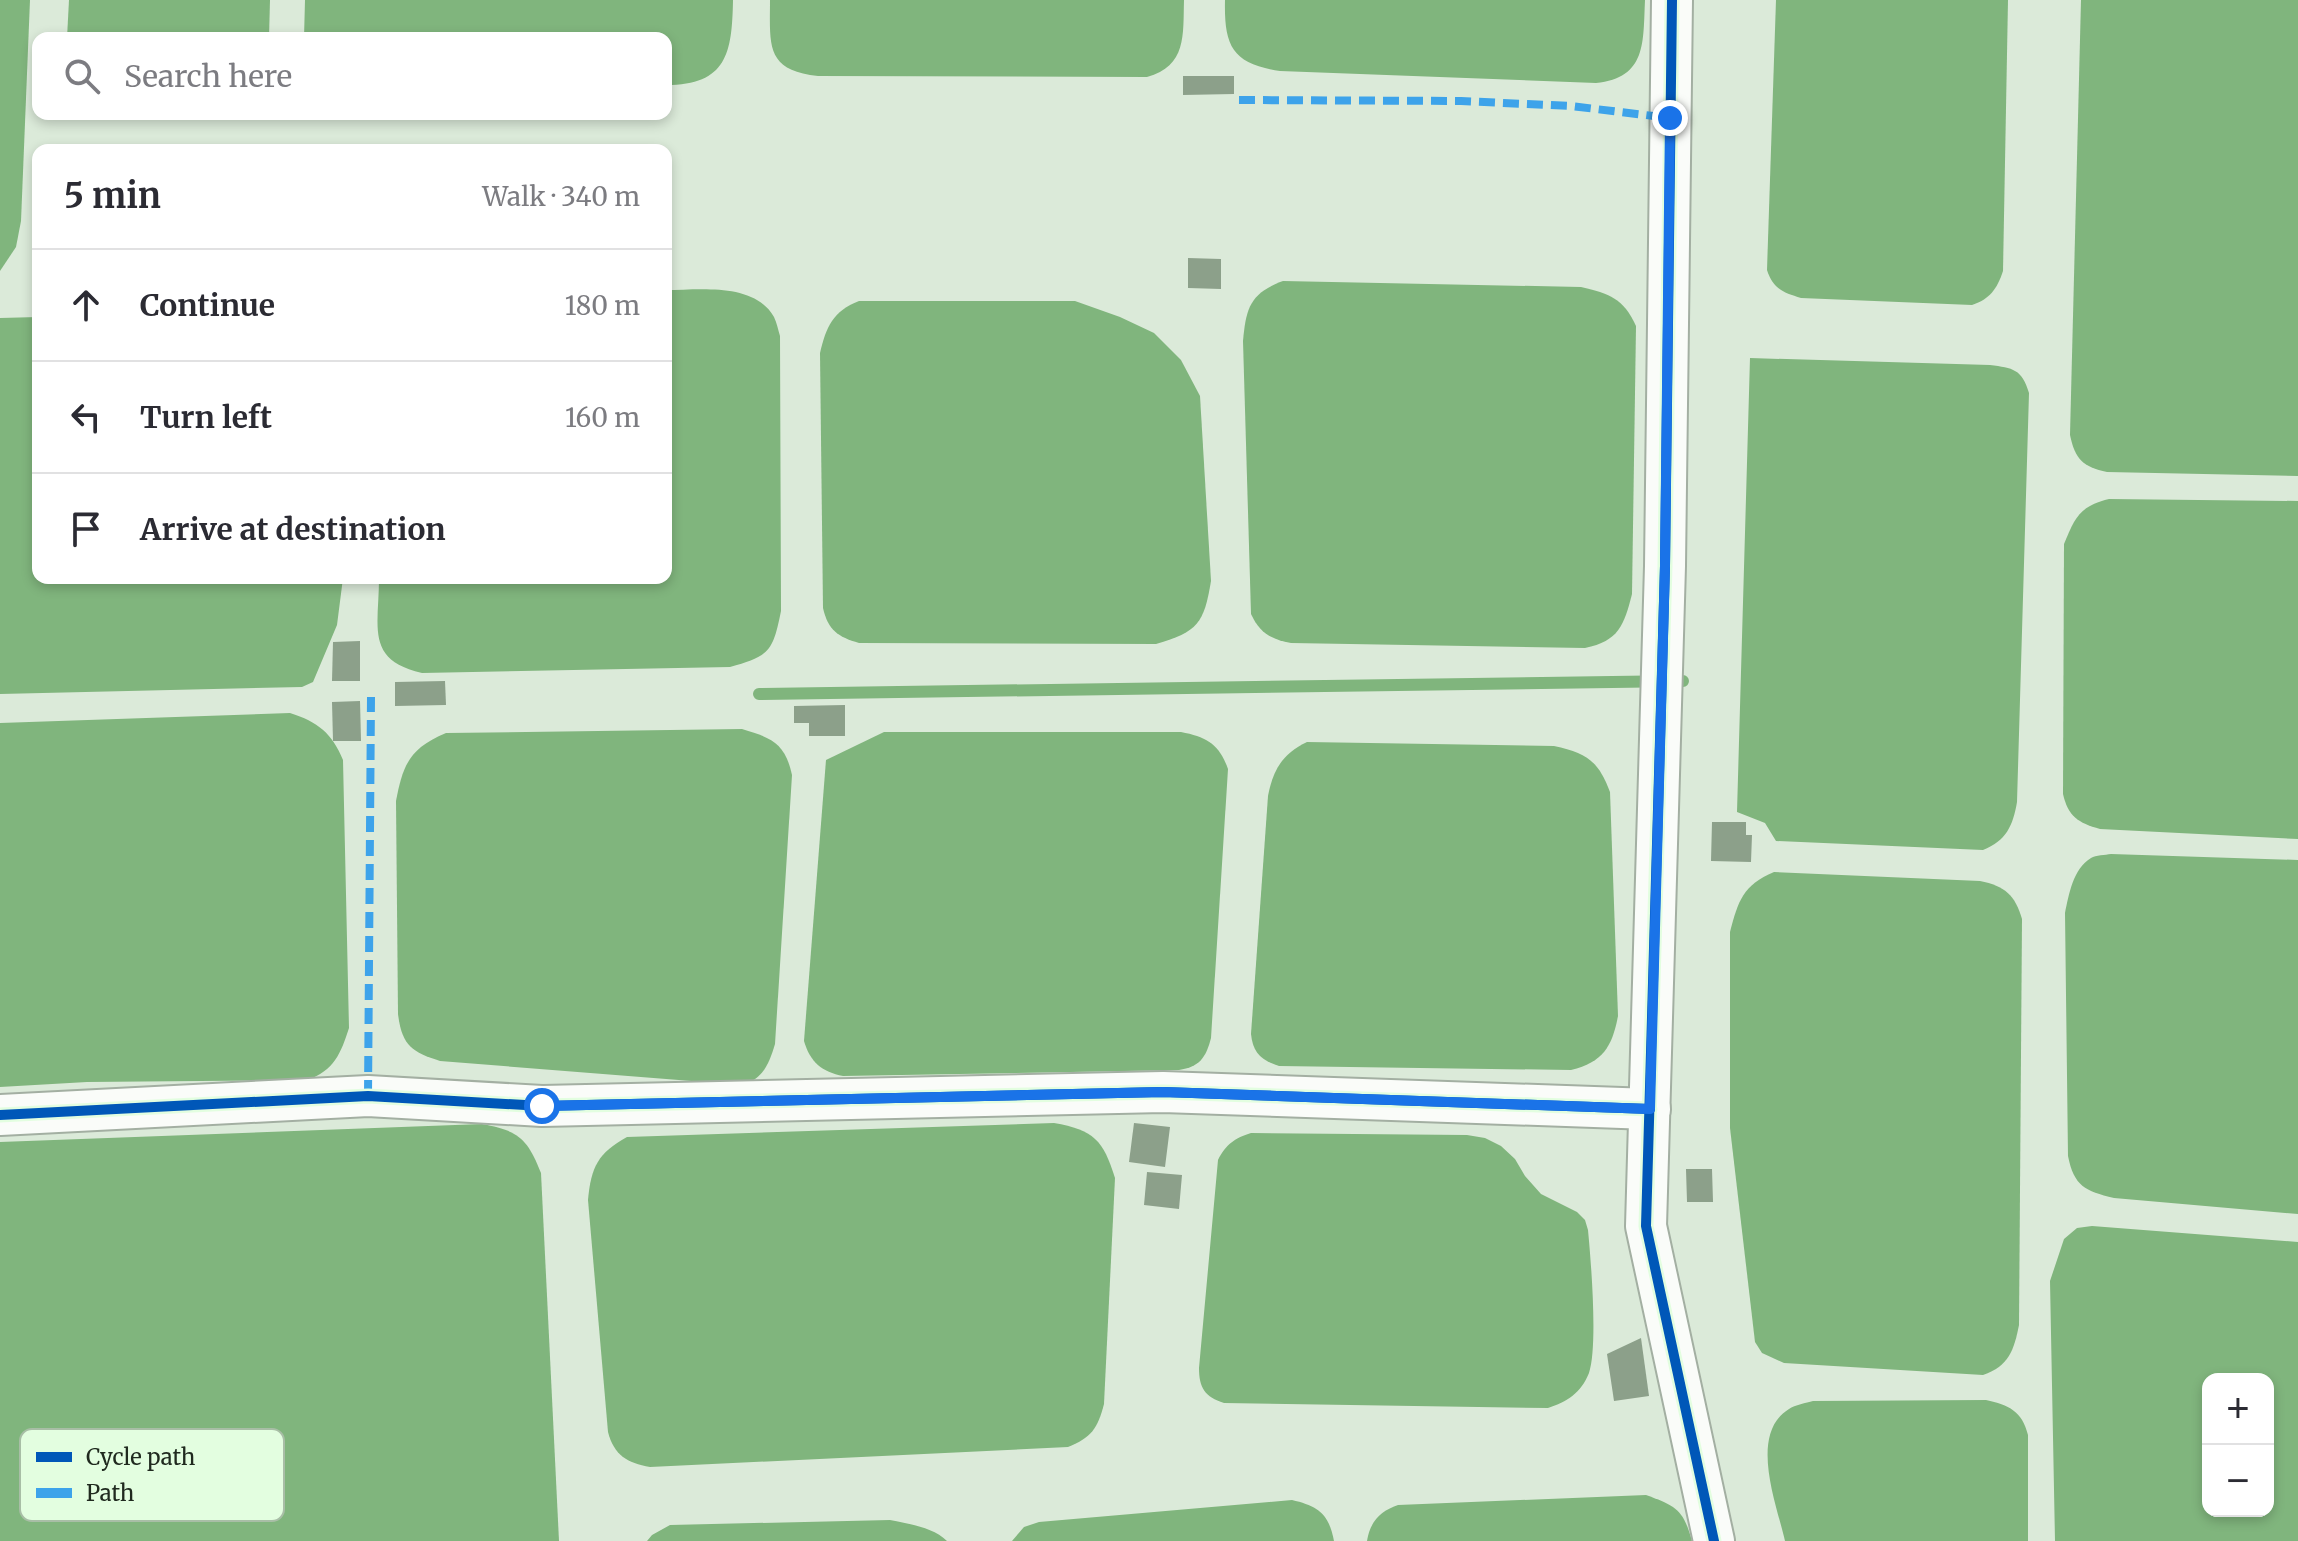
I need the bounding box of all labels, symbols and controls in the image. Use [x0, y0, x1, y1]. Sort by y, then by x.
search box [32, 32, 672, 120]
icon: search [60, 54, 104, 98]
text: Search here [124, 57, 292, 95]
route end [1652, 100, 1688, 136]
text: 5 min [64, 175, 161, 217]
text: Walk · 340 m [482, 180, 640, 213]
icon: ahead [64, 283, 108, 327]
text: Continue [140, 286, 275, 324]
text: 180 m [565, 289, 640, 322]
icon: left [64, 395, 108, 439]
text: Turn left [140, 398, 272, 436]
text: 160 m [565, 401, 640, 434]
icon: arrive [64, 507, 108, 551]
text: Arrive at destination [140, 510, 446, 548]
route start [524, 1088, 560, 1124]
map controls [2202, 1373, 2274, 1517]
button: + [2202, 1373, 2274, 1445]
legend [20, 1429, 284, 1521]
text: Cycle path [86, 1443, 196, 1471]
button: − [2202, 1445, 2274, 1517]
text: Path [86, 1479, 135, 1507]

